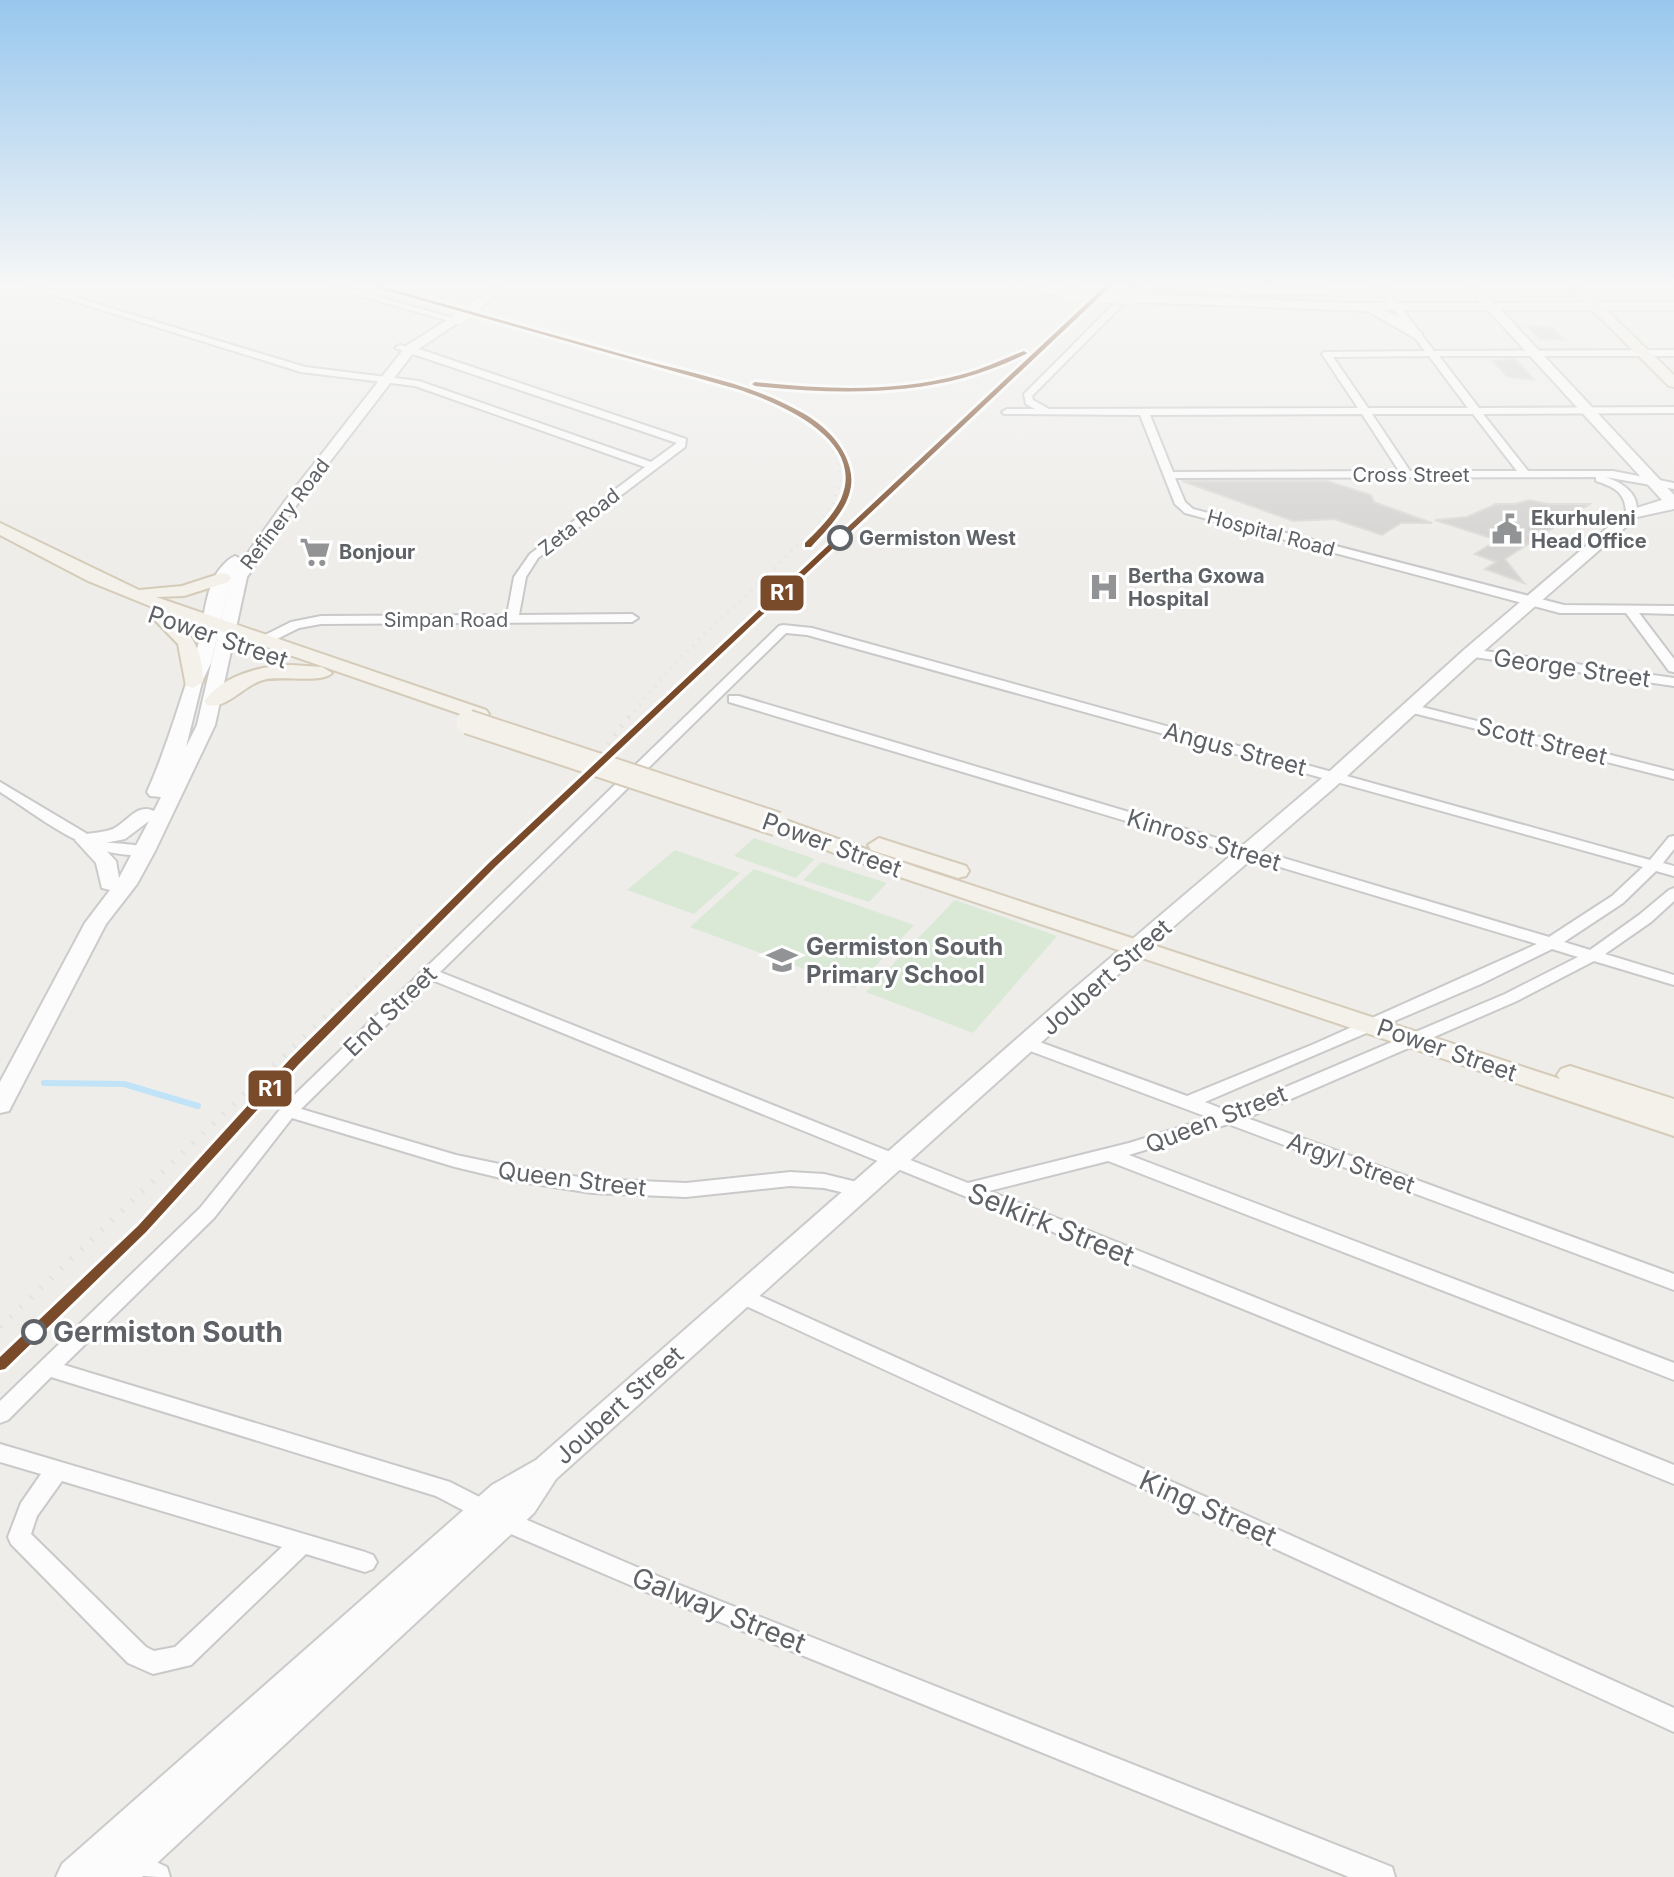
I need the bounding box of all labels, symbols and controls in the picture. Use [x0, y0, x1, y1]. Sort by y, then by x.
street label: Refinery Road [235, 454, 335, 574]
street label: Cross Street [1353, 463, 1470, 487]
street label: Zeta Road [534, 483, 624, 561]
street label: Hospital Road [1205, 504, 1337, 562]
place label: Ekurhuleni Head Office [1531, 506, 1647, 553]
public building icon: Ekurhuleni Head Office [1490, 512, 1524, 546]
marker: Germiston West [828, 526, 852, 550]
place label: Germiston West [859, 526, 1016, 550]
supermarket icon: Bonjour [298, 535, 332, 569]
place label: Bonjour [339, 540, 415, 564]
place label: Bertha Gxowa Hospital [1128, 564, 1265, 611]
hospital icon: Bertha Gxowa Hospital [1087, 570, 1121, 604]
line badge: R1 [759, 574, 805, 612]
text: R1 [770, 579, 794, 605]
street label: Power Street [144, 600, 292, 675]
street label: Simpan Road [384, 608, 508, 632]
street label: George Street [1492, 643, 1652, 693]
street label: Scott Street [1474, 711, 1610, 771]
street label: Angus Street [1160, 716, 1310, 782]
street label: Kinross Street [1124, 803, 1285, 877]
street label: Power Street [759, 806, 906, 884]
street label: Joubert Street [1035, 913, 1177, 1041]
place label: Germiston South Primary School [806, 932, 1003, 989]
school or university icon: Germiston South Primary School [765, 943, 799, 977]
street label: End Street [338, 960, 443, 1062]
street label: Power Street [1373, 1013, 1521, 1088]
line badge: R1 [247, 1069, 293, 1108]
text: R1 [258, 1075, 282, 1101]
street label: Queen Street [1141, 1079, 1291, 1159]
street label: Argyl Street [1283, 1126, 1419, 1200]
street label: Queen Street [496, 1156, 648, 1202]
street label: Selkirk Street [963, 1175, 1139, 1273]
place label: Germiston South [53, 1315, 283, 1349]
marker: Germiston South [22, 1320, 46, 1344]
street label: Joubert Street [549, 1340, 689, 1470]
street label: King Street [1134, 1463, 1282, 1553]
street label: Galway Street [627, 1560, 811, 1660]

